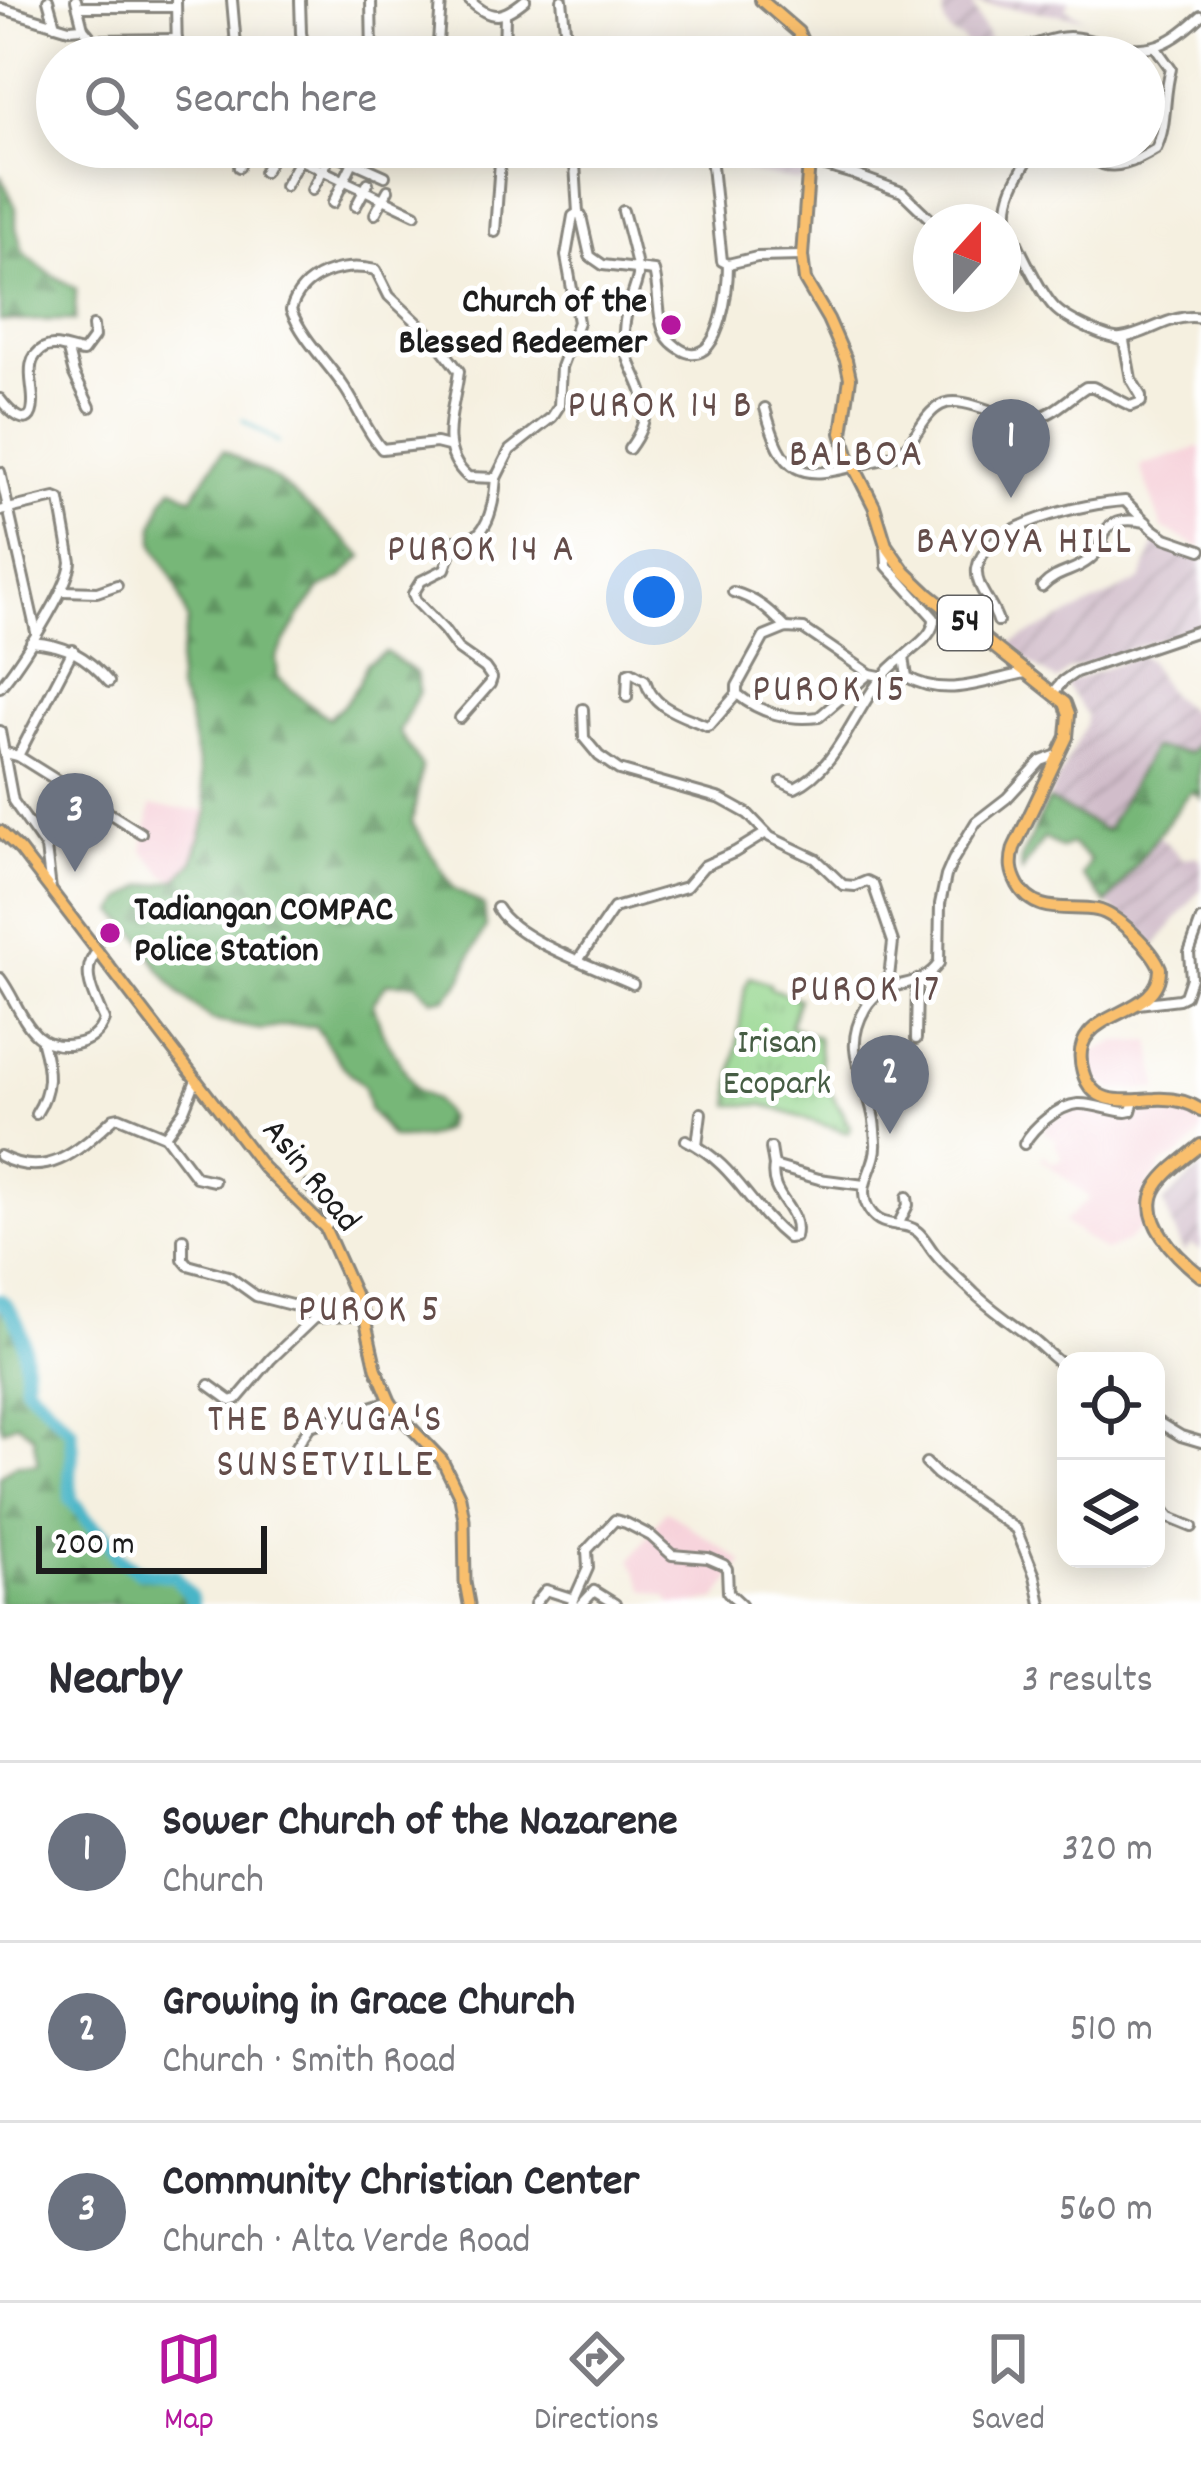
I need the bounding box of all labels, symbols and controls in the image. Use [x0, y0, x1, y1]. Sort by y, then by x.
search box [36, 36, 1165, 168]
icon: search [78, 69, 144, 135]
text: Search here [174, 70, 377, 134]
north arrow [913, 204, 1021, 312]
place label: Church of the Blessed Redeemer [398, 278, 648, 371]
marker: Church of the Blessed Redeemer [658, 312, 684, 338]
district label: PUROK 14 B [568, 381, 754, 436]
pin: 1 [972, 399, 1050, 498]
district label: BALBOA [789, 430, 925, 485]
district label: BAYOYA HILL [916, 517, 1134, 572]
district label: PUROK 14 A [387, 525, 577, 580]
your location [624, 567, 684, 627]
road number: 54 [938, 596, 992, 650]
district label: PUROK 15 [752, 665, 908, 720]
pin: 3 [36, 773, 114, 872]
place label: Tadiangan COMPAC Police Station [134, 886, 393, 979]
marker: Tadiangan COMPAC Police Station [97, 920, 123, 946]
district label: PUROK 17 [790, 965, 942, 1020]
park label: Irisan Ecopark [723, 1019, 831, 1112]
pin: 2 [851, 1035, 929, 1134]
street label: Asin Road [247, 1109, 371, 1245]
district label: PUROK 5 [298, 1285, 442, 1340]
map controls [1057, 1352, 1165, 1568]
button: locate [1057, 1352, 1165, 1460]
district label: THE BAYUGA'S SUNSETVILLE [208, 1395, 444, 1495]
button: layers [1057, 1460, 1165, 1568]
scale bar [36, 1520, 267, 1573]
text: 200 m [54, 1523, 135, 1570]
text: Nearby [48, 1646, 181, 1718]
text: 3 results [1022, 1655, 1153, 1710]
text: Sower Church of the Nazarene [162, 1792, 678, 1856]
text: 1 [83, 1824, 91, 1879]
text: 320 m [1062, 1824, 1153, 1879]
text: Church [162, 1856, 264, 1911]
text: Growing in Grace Church [162, 1972, 575, 2036]
text: 2 [78, 2004, 96, 2059]
text: 510 m [1069, 2004, 1153, 2059]
text: Church · Smith Road [162, 2036, 456, 2091]
text: Community Christian Center [162, 2152, 639, 2216]
text: 3 [78, 2184, 96, 2239]
text: 560 m [1059, 2184, 1153, 2239]
text: Church · Alta Verde Road [162, 2216, 531, 2271]
tab: Map [156, 2326, 222, 2445]
tab: Directions [534, 2326, 659, 2445]
tab: Saved [971, 2326, 1045, 2445]

